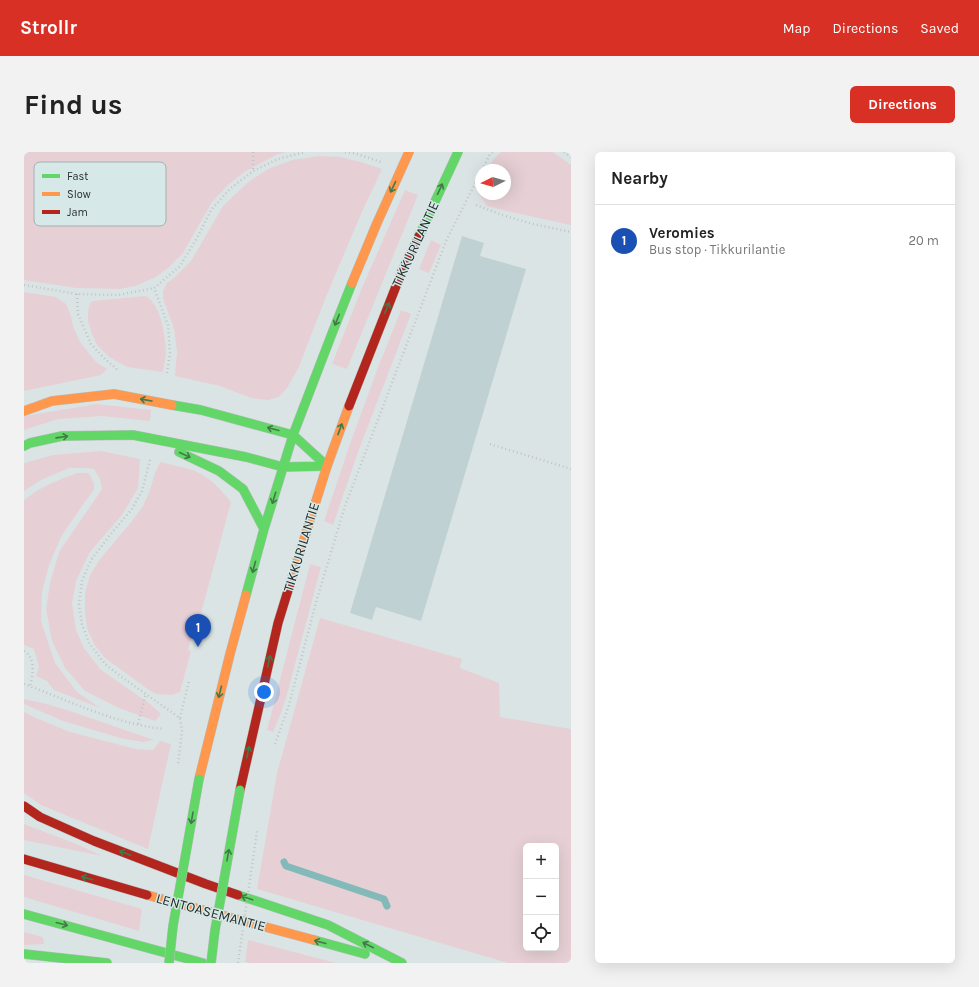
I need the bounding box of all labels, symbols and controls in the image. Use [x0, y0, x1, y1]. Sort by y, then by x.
text: Strollr [20, 17, 77, 39]
text: Map [783, 20, 811, 37]
text: Directions [833, 20, 898, 37]
text: Saved [920, 20, 959, 37]
button: Directions [850, 86, 955, 123]
text: Find us [24, 88, 123, 121]
legend [34, 162, 166, 226]
north arrow [475, 164, 511, 200]
text: Nearby [611, 168, 668, 188]
text: Fast [67, 170, 88, 183]
one-way arrow [389, 181, 396, 193]
one-way arrow [437, 184, 444, 196]
text: Slow [67, 188, 91, 201]
street label: TIKKURILANTIE [388, 199, 443, 290]
text: Jam [67, 206, 88, 219]
text: Veromies [649, 224, 715, 242]
text: 1 [622, 233, 626, 248]
text: 20 m [909, 233, 939, 248]
text: Bus stop · Tikkurilantie [649, 242, 785, 257]
one-way arrow [384, 302, 391, 314]
one-way arrow [333, 314, 341, 326]
one-way arrow [140, 396, 153, 404]
one-way arrow [337, 424, 345, 436]
one-way arrow [266, 425, 279, 433]
one-way arrow [55, 433, 68, 441]
one-way arrow [178, 452, 190, 459]
one-way arrow [270, 491, 277, 504]
street label: TIKKURILANTIE [280, 500, 323, 594]
one-way arrow [250, 560, 257, 573]
pin: 1 [185, 614, 211, 647]
one-way arrow [266, 655, 273, 668]
your location [254, 682, 274, 702]
one-way arrow [216, 686, 224, 699]
one-way arrow [245, 746, 253, 759]
one-way arrow [188, 811, 196, 824]
map controls [523, 843, 559, 951]
button: + [523, 843, 559, 879]
one-way arrow [119, 848, 131, 856]
one-way arrow [224, 849, 232, 862]
one-way arrow [81, 874, 94, 881]
button: − [523, 879, 559, 915]
street label: LENTOASEMANTIE [154, 890, 267, 935]
one-way arrow [241, 893, 253, 901]
button: locate [523, 915, 559, 951]
one-way arrow [55, 921, 68, 928]
one-way arrow [314, 938, 327, 945]
one-way arrow [362, 941, 374, 948]

